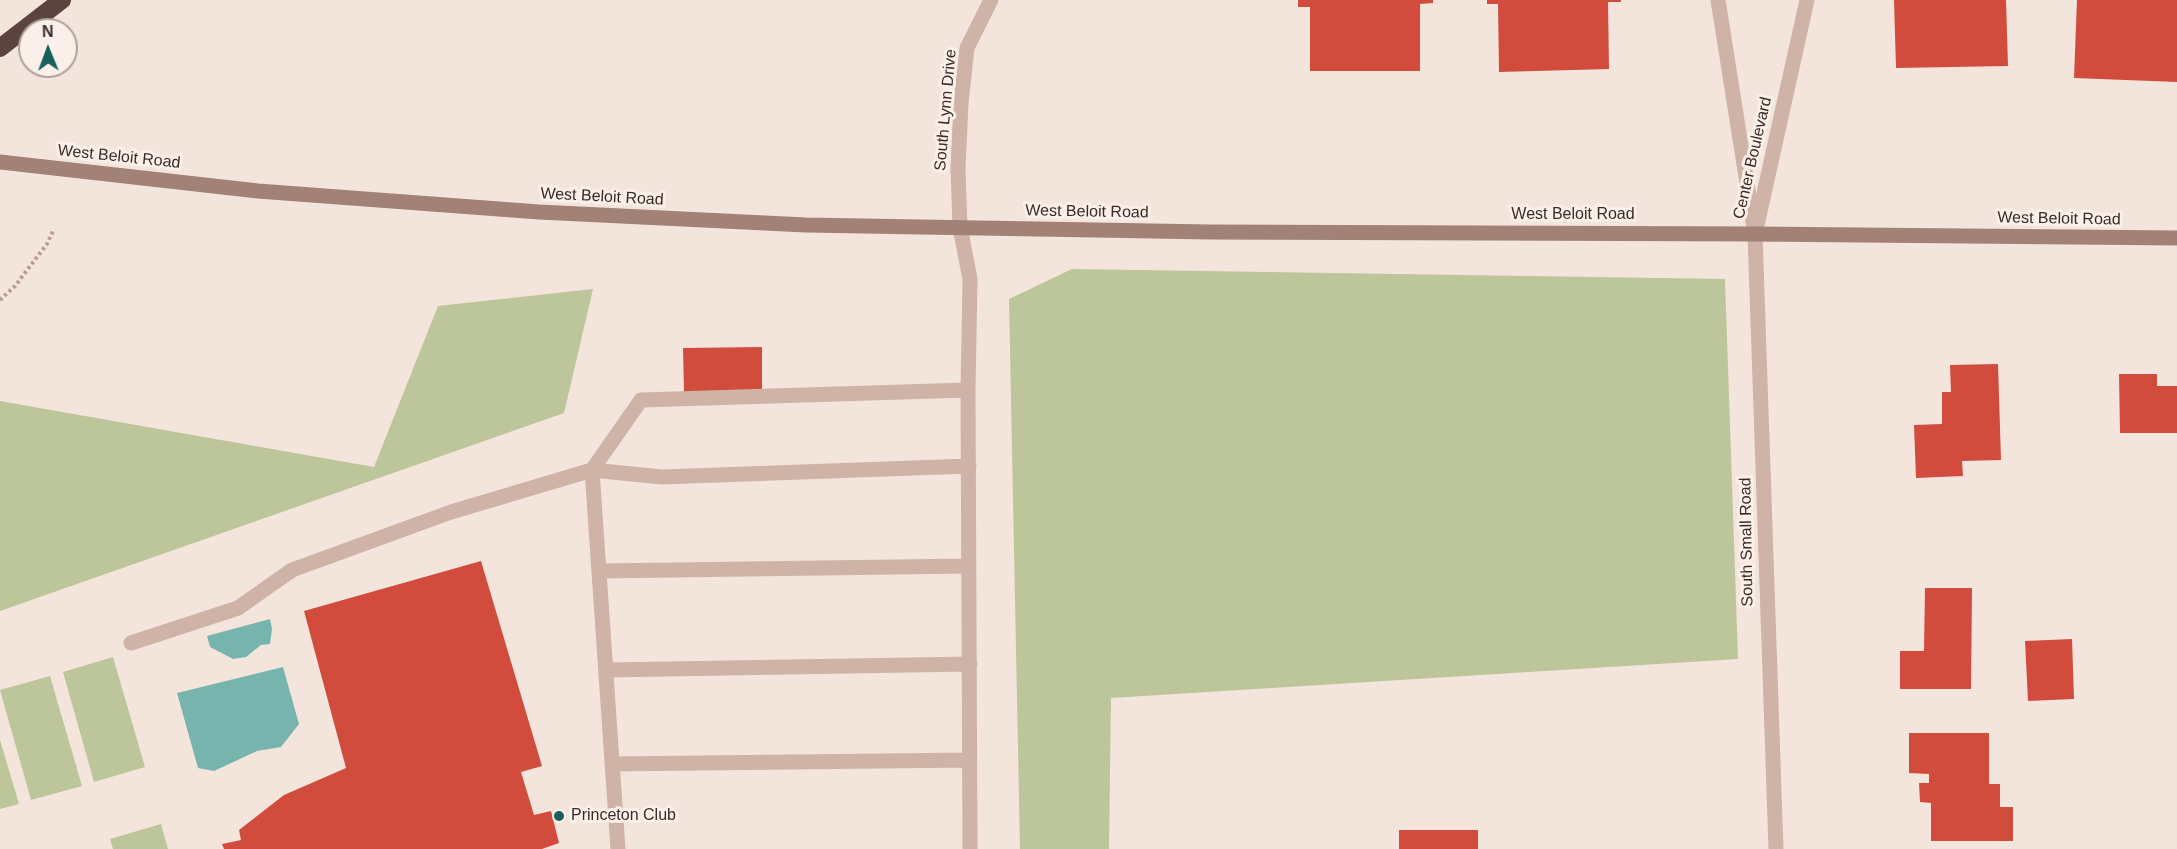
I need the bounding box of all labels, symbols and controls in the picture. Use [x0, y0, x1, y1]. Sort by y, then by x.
north arrow [18, 18, 78, 78]
text: N [42, 23, 54, 40]
street label: South Lynn Drive [931, 48, 961, 172]
street label: Center Boulevard [1730, 95, 1776, 221]
street label: West Beloit Road [57, 141, 181, 173]
street label: West Beloit Road [540, 184, 664, 210]
street label: West Beloit Road [1025, 201, 1149, 223]
street label: West Beloit Road [1511, 205, 1635, 225]
street label: West Beloit Road [1997, 208, 2121, 230]
street label: South Small Road [1736, 477, 1758, 607]
place label: Princeton Club [571, 806, 676, 826]
marker: Princeton Club [552, 809, 566, 823]

